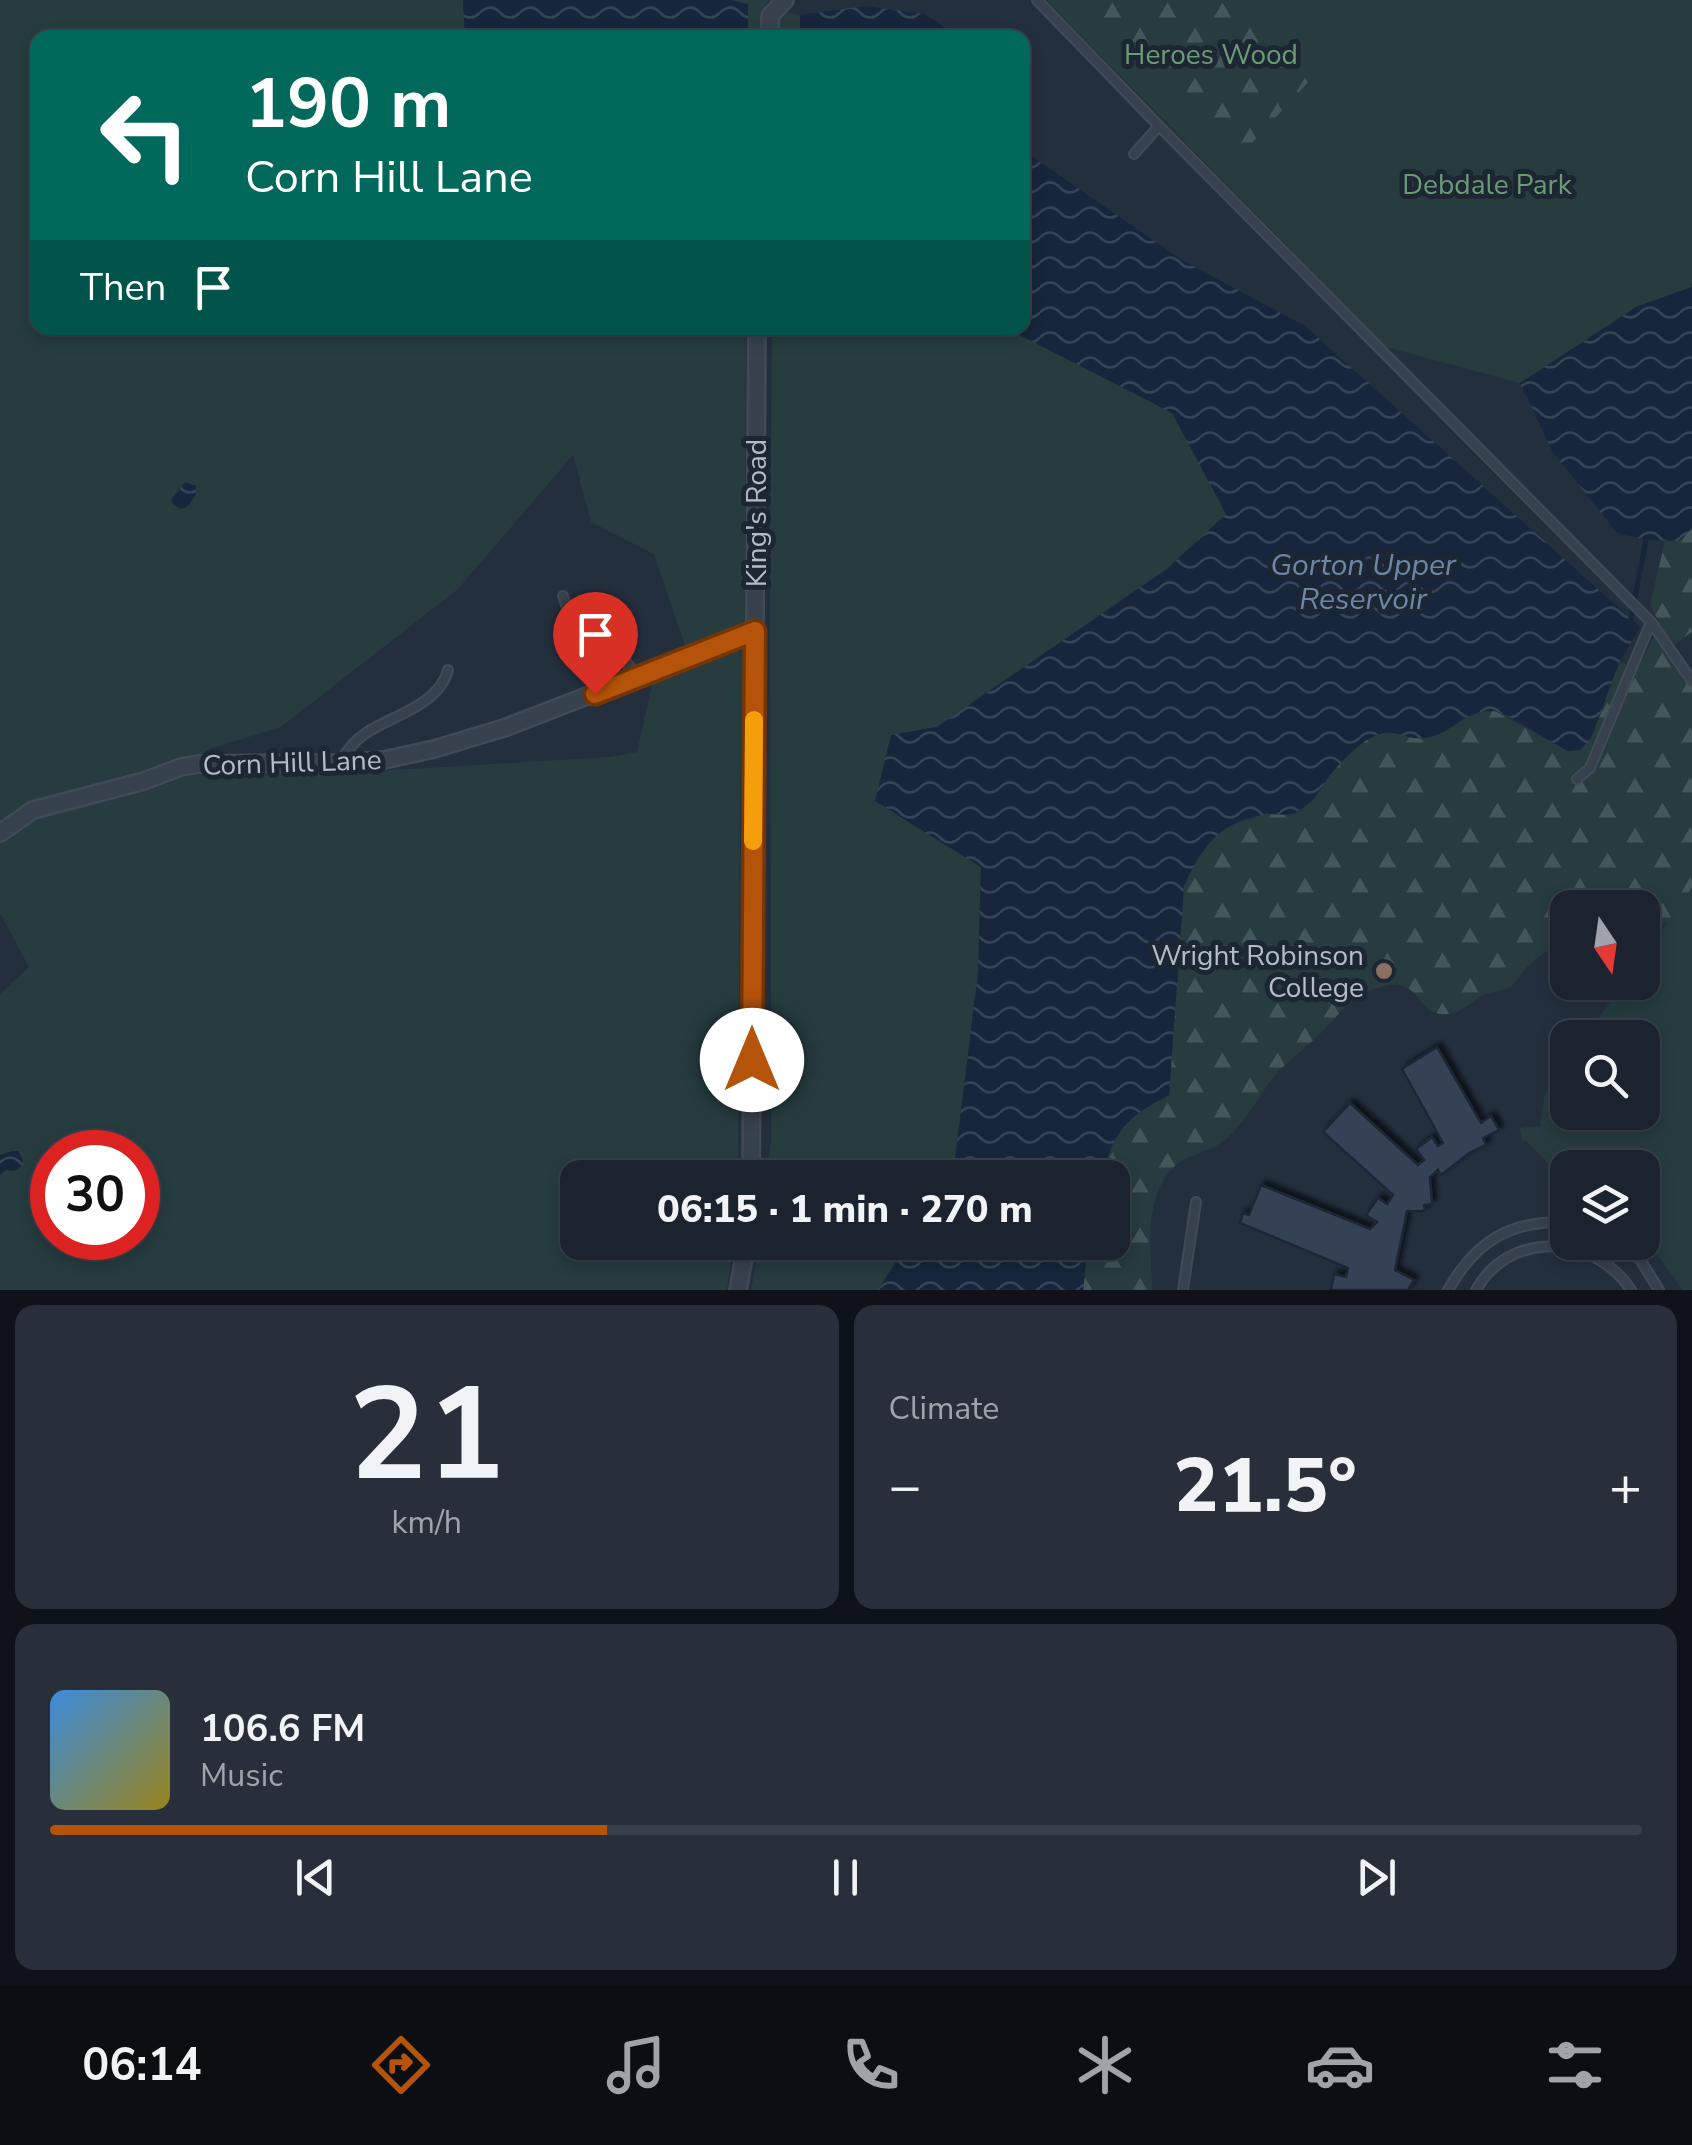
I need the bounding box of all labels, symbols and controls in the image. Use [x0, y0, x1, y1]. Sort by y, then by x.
park label: Heroes Wood [1124, 36, 1298, 74]
text: 190 m [245, 56, 451, 152]
icon: left [80, 70, 210, 200]
text: Corn Hill Lane [245, 147, 533, 208]
park label: Debdale Park [1402, 166, 1573, 204]
icon: arrive [186, 260, 241, 315]
text: Then [80, 262, 166, 313]
street label: King's Road [738, 439, 776, 587]
water label: Gorton Upper Reservoir [1270, 545, 1457, 620]
pin [553, 592, 638, 695]
icon: arrive [568, 607, 623, 662]
street label: Corn Hill Lane [202, 741, 382, 785]
north arrow [1550, 890, 1660, 1000]
map controls [1550, 890, 1660, 1260]
place label: Wright Robinson College [1151, 937, 1364, 1007]
marker: Wright Robinson College [1373, 960, 1395, 982]
position arrow [700, 1008, 804, 1112]
button: search [1550, 1020, 1660, 1130]
speed limit sign: 30 [30, 1130, 160, 1260]
button: layers [1550, 1150, 1660, 1260]
text: 06:15 · 1 min · 270 m [657, 1184, 1033, 1235]
text: 21 [349, 1347, 505, 1524]
text: Climate [889, 1387, 999, 1430]
text: 21.5° [1174, 1435, 1357, 1537]
text: − [889, 1449, 922, 1524]
text: + [1609, 1449, 1642, 1524]
text: km/h [391, 1501, 462, 1544]
text: 106.6 FM [200, 1703, 365, 1754]
text: Music [200, 1754, 283, 1797]
icon: previous [288, 1850, 343, 1905]
icon: pause [818, 1850, 873, 1905]
icon: next [1349, 1850, 1404, 1905]
icon: directions [366, 2030, 436, 2100]
icon: music [601, 2030, 671, 2100]
icon: phone [836, 2030, 906, 2100]
icon: climate [1070, 2030, 1140, 2100]
icon: car [1305, 2030, 1375, 2100]
icon: filters [1540, 2030, 1610, 2100]
text: 06:14 [82, 2035, 202, 2096]

